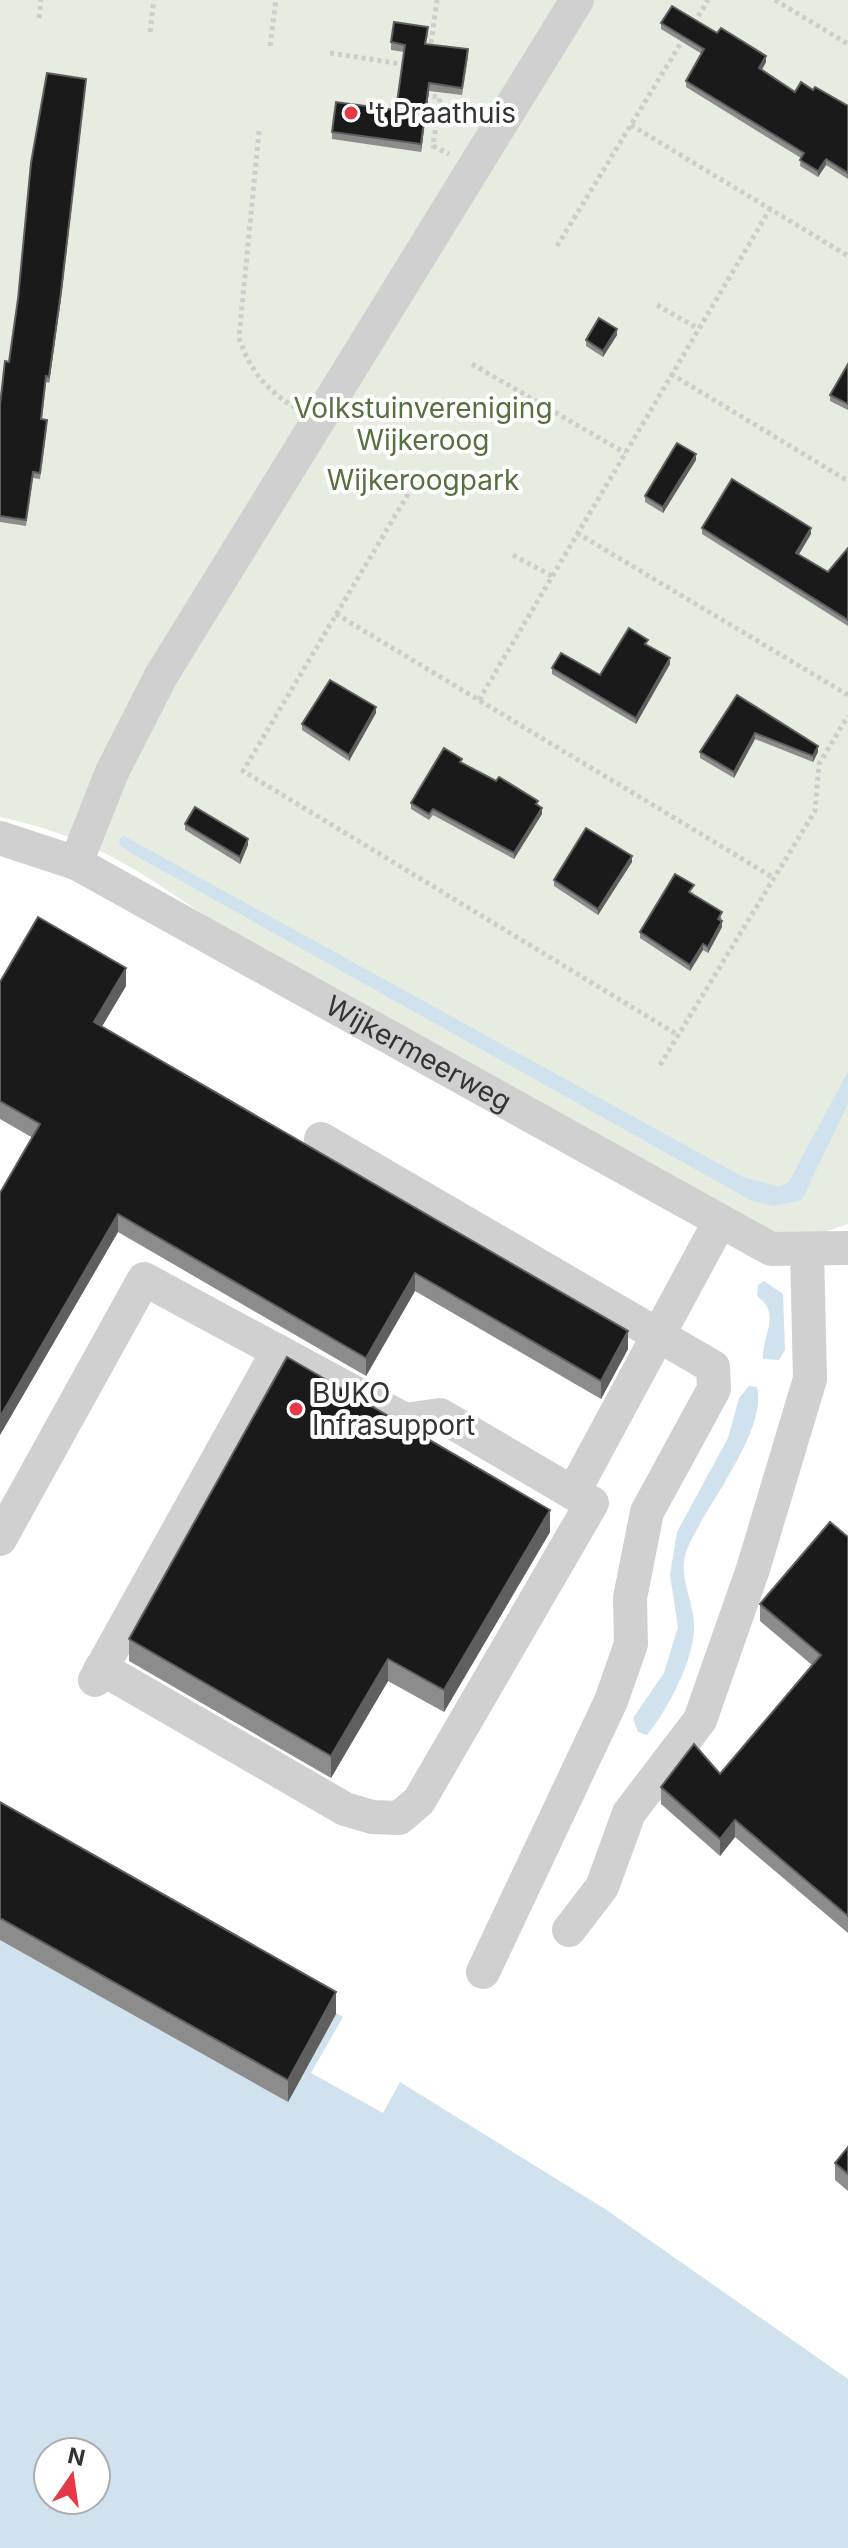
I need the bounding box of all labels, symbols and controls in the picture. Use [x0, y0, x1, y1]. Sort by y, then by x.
place label: 't Praathuis [367, 96, 516, 130]
marker: 't Praathuis [342, 104, 360, 122]
park label: Volkstuinvereniging Wijkeroog [293, 391, 553, 457]
park label: Wijkeroogpark [327, 463, 519, 497]
street label: Wijkermeerweg [320, 988, 517, 1118]
place label: BUKO Infrasupport [312, 1376, 475, 1442]
marker: BUKO Infrasupport [287, 1400, 305, 1418]
north arrow [32, 2436, 112, 2516]
text: N [65, 2442, 88, 2471]

